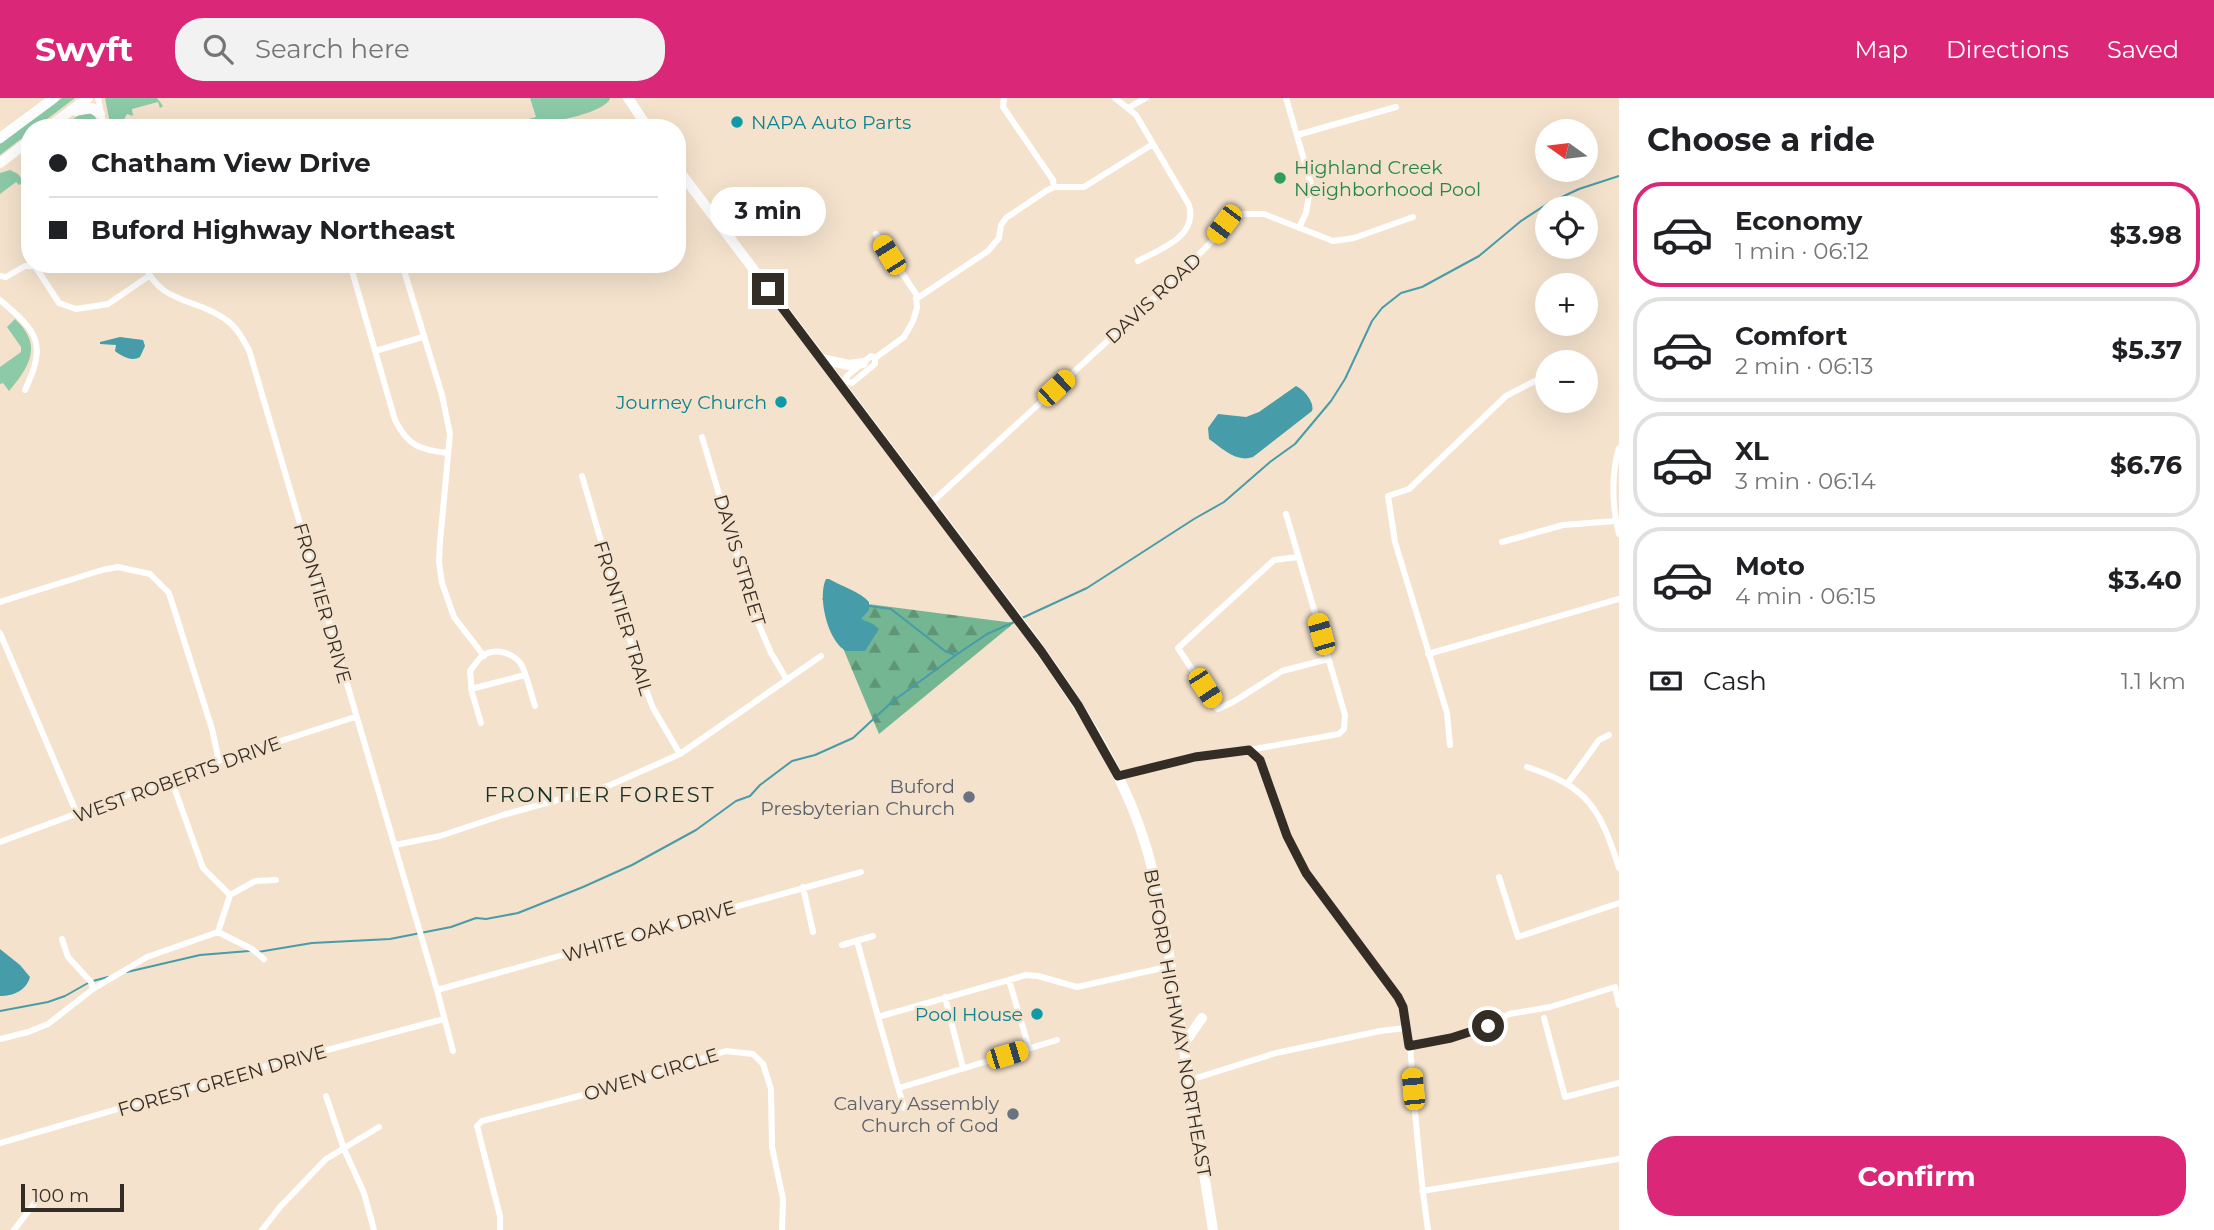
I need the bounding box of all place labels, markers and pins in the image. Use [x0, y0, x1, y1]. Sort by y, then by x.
place label: NAPA Auto Parts [751, 111, 911, 134]
marker: NAPA Auto Parts [729, 114, 745, 130]
place label: Highland Creek Neighborhood Pool [1294, 156, 1481, 201]
marker: Highland Creek Neighborhood Pool [1272, 170, 1288, 186]
place label: Journey Church [615, 391, 767, 414]
marker: Journey Church [773, 394, 789, 410]
place label: Buford Presbyterian Church [760, 775, 955, 820]
marker: Buford Presbyterian Church [961, 789, 977, 805]
place label: Pool House [915, 1003, 1023, 1026]
marker: Pool House [1029, 1006, 1045, 1022]
place label: Calvary Assembly Church of God [834, 1092, 1000, 1137]
marker: Calvary Assembly Church of God [1005, 1106, 1021, 1122]

